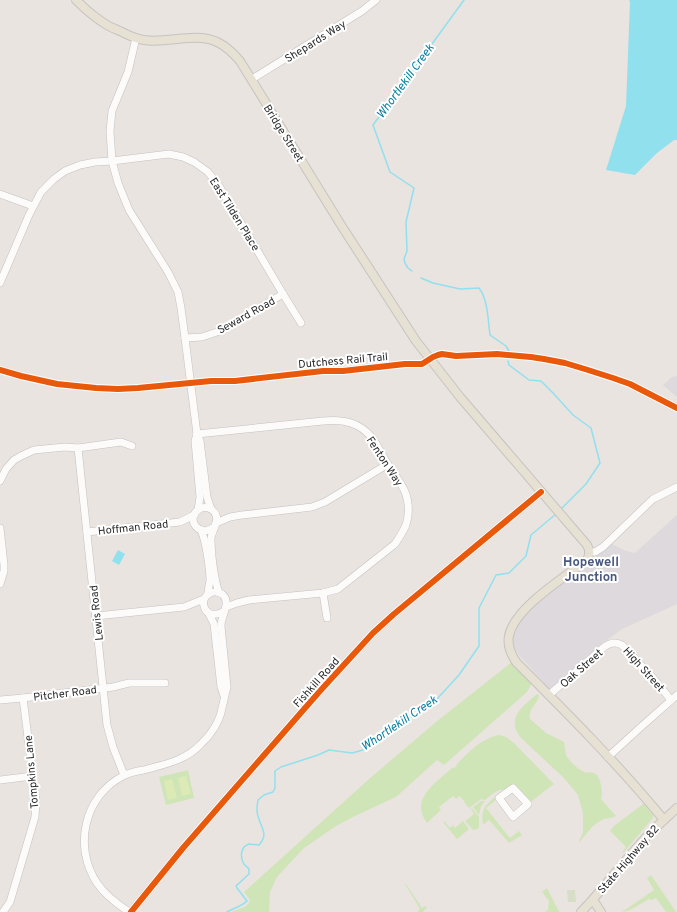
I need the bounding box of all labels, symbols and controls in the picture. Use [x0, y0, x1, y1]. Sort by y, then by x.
street label: Shepards Way [282, 17, 349, 66]
water label: Whortlekill Creek [373, 40, 439, 122]
street label: Bridge Street [260, 102, 306, 165]
street label: East Tilden Place [206, 175, 262, 254]
street label: Seward Road [215, 294, 278, 338]
street label: Dutchess Rail Trail [298, 350, 389, 372]
street label: Fenton Way [363, 434, 406, 489]
street label: Hoffman Road [97, 517, 169, 539]
district label: Hopewell Junction [563, 555, 619, 586]
street label: Lewis Road [87, 584, 107, 641]
street label: High Street [619, 644, 667, 695]
street label: Oak Street [557, 646, 606, 691]
street label: Fishkill Road [291, 655, 343, 711]
street label: Pitcher Road [33, 683, 98, 705]
water label: Whortlekill Creek [358, 692, 441, 755]
street label: Tompkins Lane [22, 734, 42, 809]
street label: State Highway 82 [595, 822, 662, 897]

